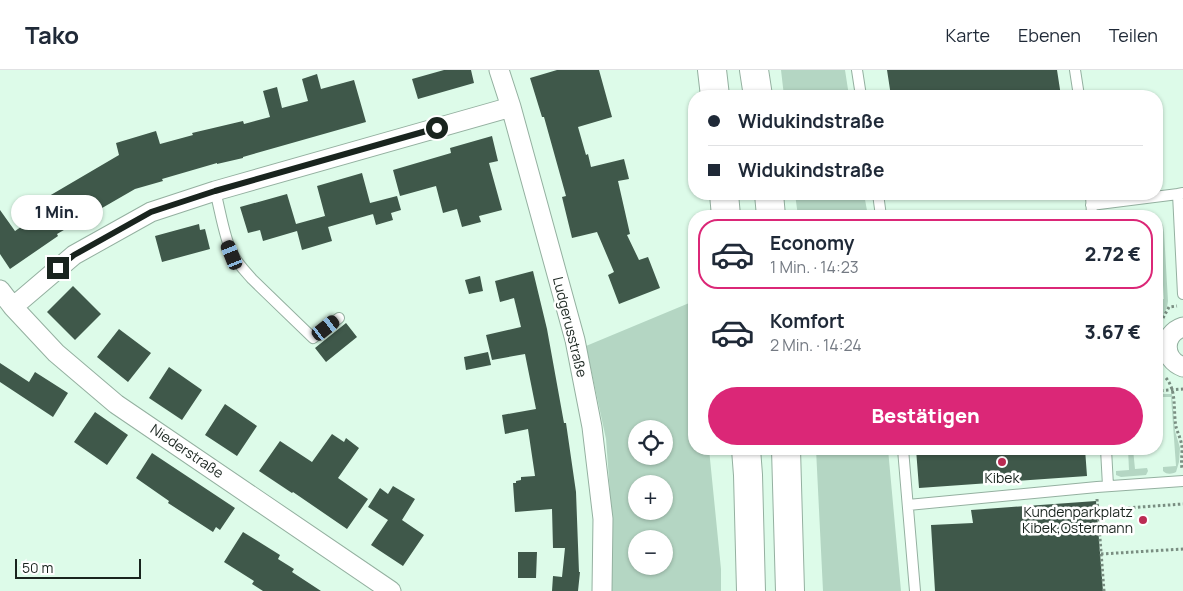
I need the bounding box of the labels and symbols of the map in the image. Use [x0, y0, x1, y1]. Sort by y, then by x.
route start [426, 117, 448, 139]
callout: 1 Min. [12, 196, 104, 230]
car [219, 238, 244, 272]
route end [47, 257, 69, 279]
street label: Ludgerusstraße [549, 275, 592, 379]
car [309, 313, 342, 343]
street label: Niederstraße [147, 419, 228, 482]
marker: Kibek [996, 456, 1008, 468]
place label: Kibek [985, 468, 1021, 487]
place label: Kundenparkplatz Kibek,Ostermann [1022, 502, 1133, 537]
marker: Kundenparkplatz Kibek,Ostermann [1137, 514, 1149, 526]
scale bar [15, 556, 141, 579]

